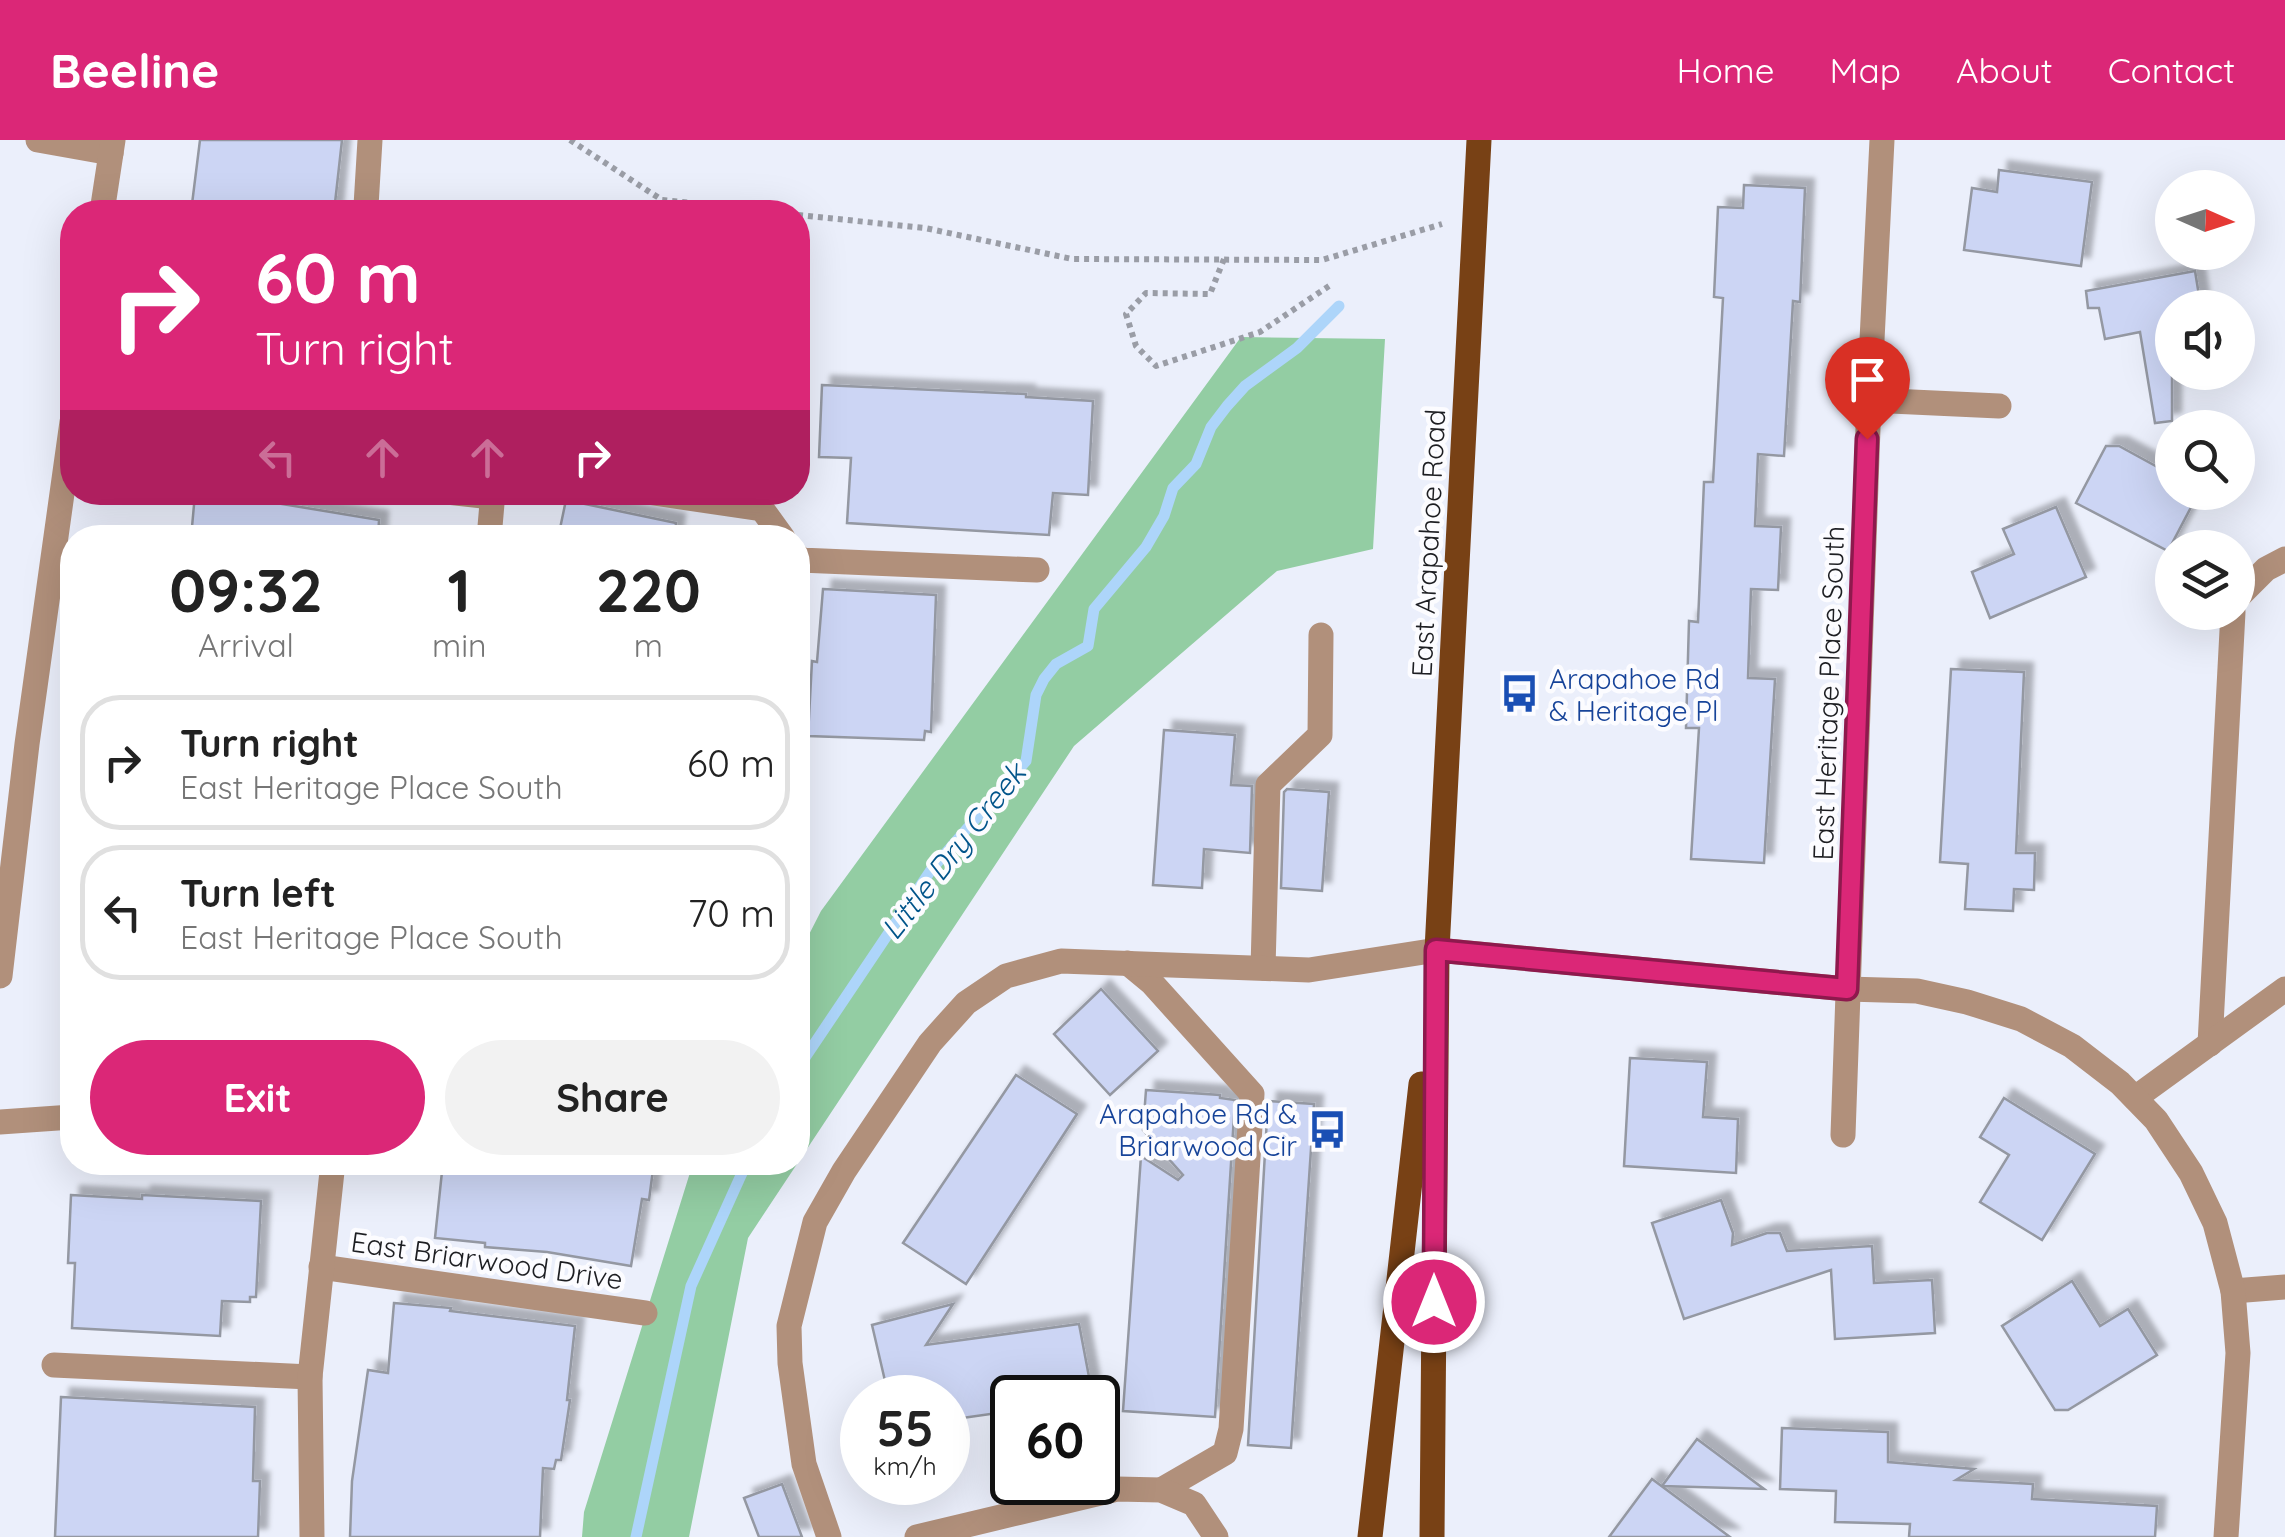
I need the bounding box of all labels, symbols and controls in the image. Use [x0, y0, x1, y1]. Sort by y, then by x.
text: Beeline [50, 40, 219, 100]
text: Home [1677, 48, 1775, 92]
text: Map [1830, 48, 1901, 92]
text: About [1956, 48, 2053, 92]
text: Contact [2108, 48, 2235, 92]
north arrow [2155, 170, 2255, 270]
map controls [2155, 170, 2255, 630]
text: 60 m [255, 233, 421, 321]
icon: right [90, 240, 220, 370]
button: sound [2155, 290, 2255, 390]
text: Turn right [255, 320, 454, 376]
pin [1825, 337, 1910, 440]
icon: arrive [1840, 352, 1895, 407]
street label: East Arapahoe Road [1404, 408, 1452, 678]
button: search [2155, 410, 2255, 510]
icon: left [250, 430, 305, 485]
icon: ahead [355, 430, 410, 485]
icon: ahead [460, 430, 515, 485]
icon: right [565, 430, 620, 485]
street label: East Heritage Place South [1805, 525, 1851, 861]
button: layers [2155, 530, 2255, 630]
text: 09:32 [169, 552, 323, 627]
text: 1 [448, 552, 471, 627]
text: 220 [596, 552, 701, 627]
text: Arrival [198, 625, 294, 665]
text: min [432, 625, 487, 665]
text: m [634, 625, 663, 665]
place label: Arapahoe Rd & Heritage Pl [1549, 661, 1720, 728]
bus stop icon: Arapahoe Rd & Heritage Pl [1498, 673, 1540, 715]
text: Turn right [180, 719, 359, 767]
icon: right [95, 735, 150, 790]
text: 60 m [687, 739, 775, 787]
water label: Little Dry Creek [872, 753, 1035, 947]
text: East Heritage Place South [180, 767, 563, 807]
text: Turn left [180, 869, 336, 917]
icon: left [95, 885, 150, 940]
text: 70 m [688, 889, 775, 937]
text: East Heritage Place South [180, 917, 563, 957]
button: Exit [90, 1040, 425, 1155]
button: Share [445, 1040, 780, 1155]
place label: Arapahoe Rd & Briarwood Cir [1099, 1096, 1297, 1163]
bus stop icon: Arapahoe Rd & Briarwood Cir [1306, 1108, 1348, 1150]
street label: East Briarwood Drive [349, 1224, 625, 1296]
position arrow [1382, 1250, 1486, 1354]
speed limit sign: 60 [990, 1375, 1120, 1505]
text: 55 [876, 1396, 934, 1459]
text: km/h [873, 1450, 937, 1481]

